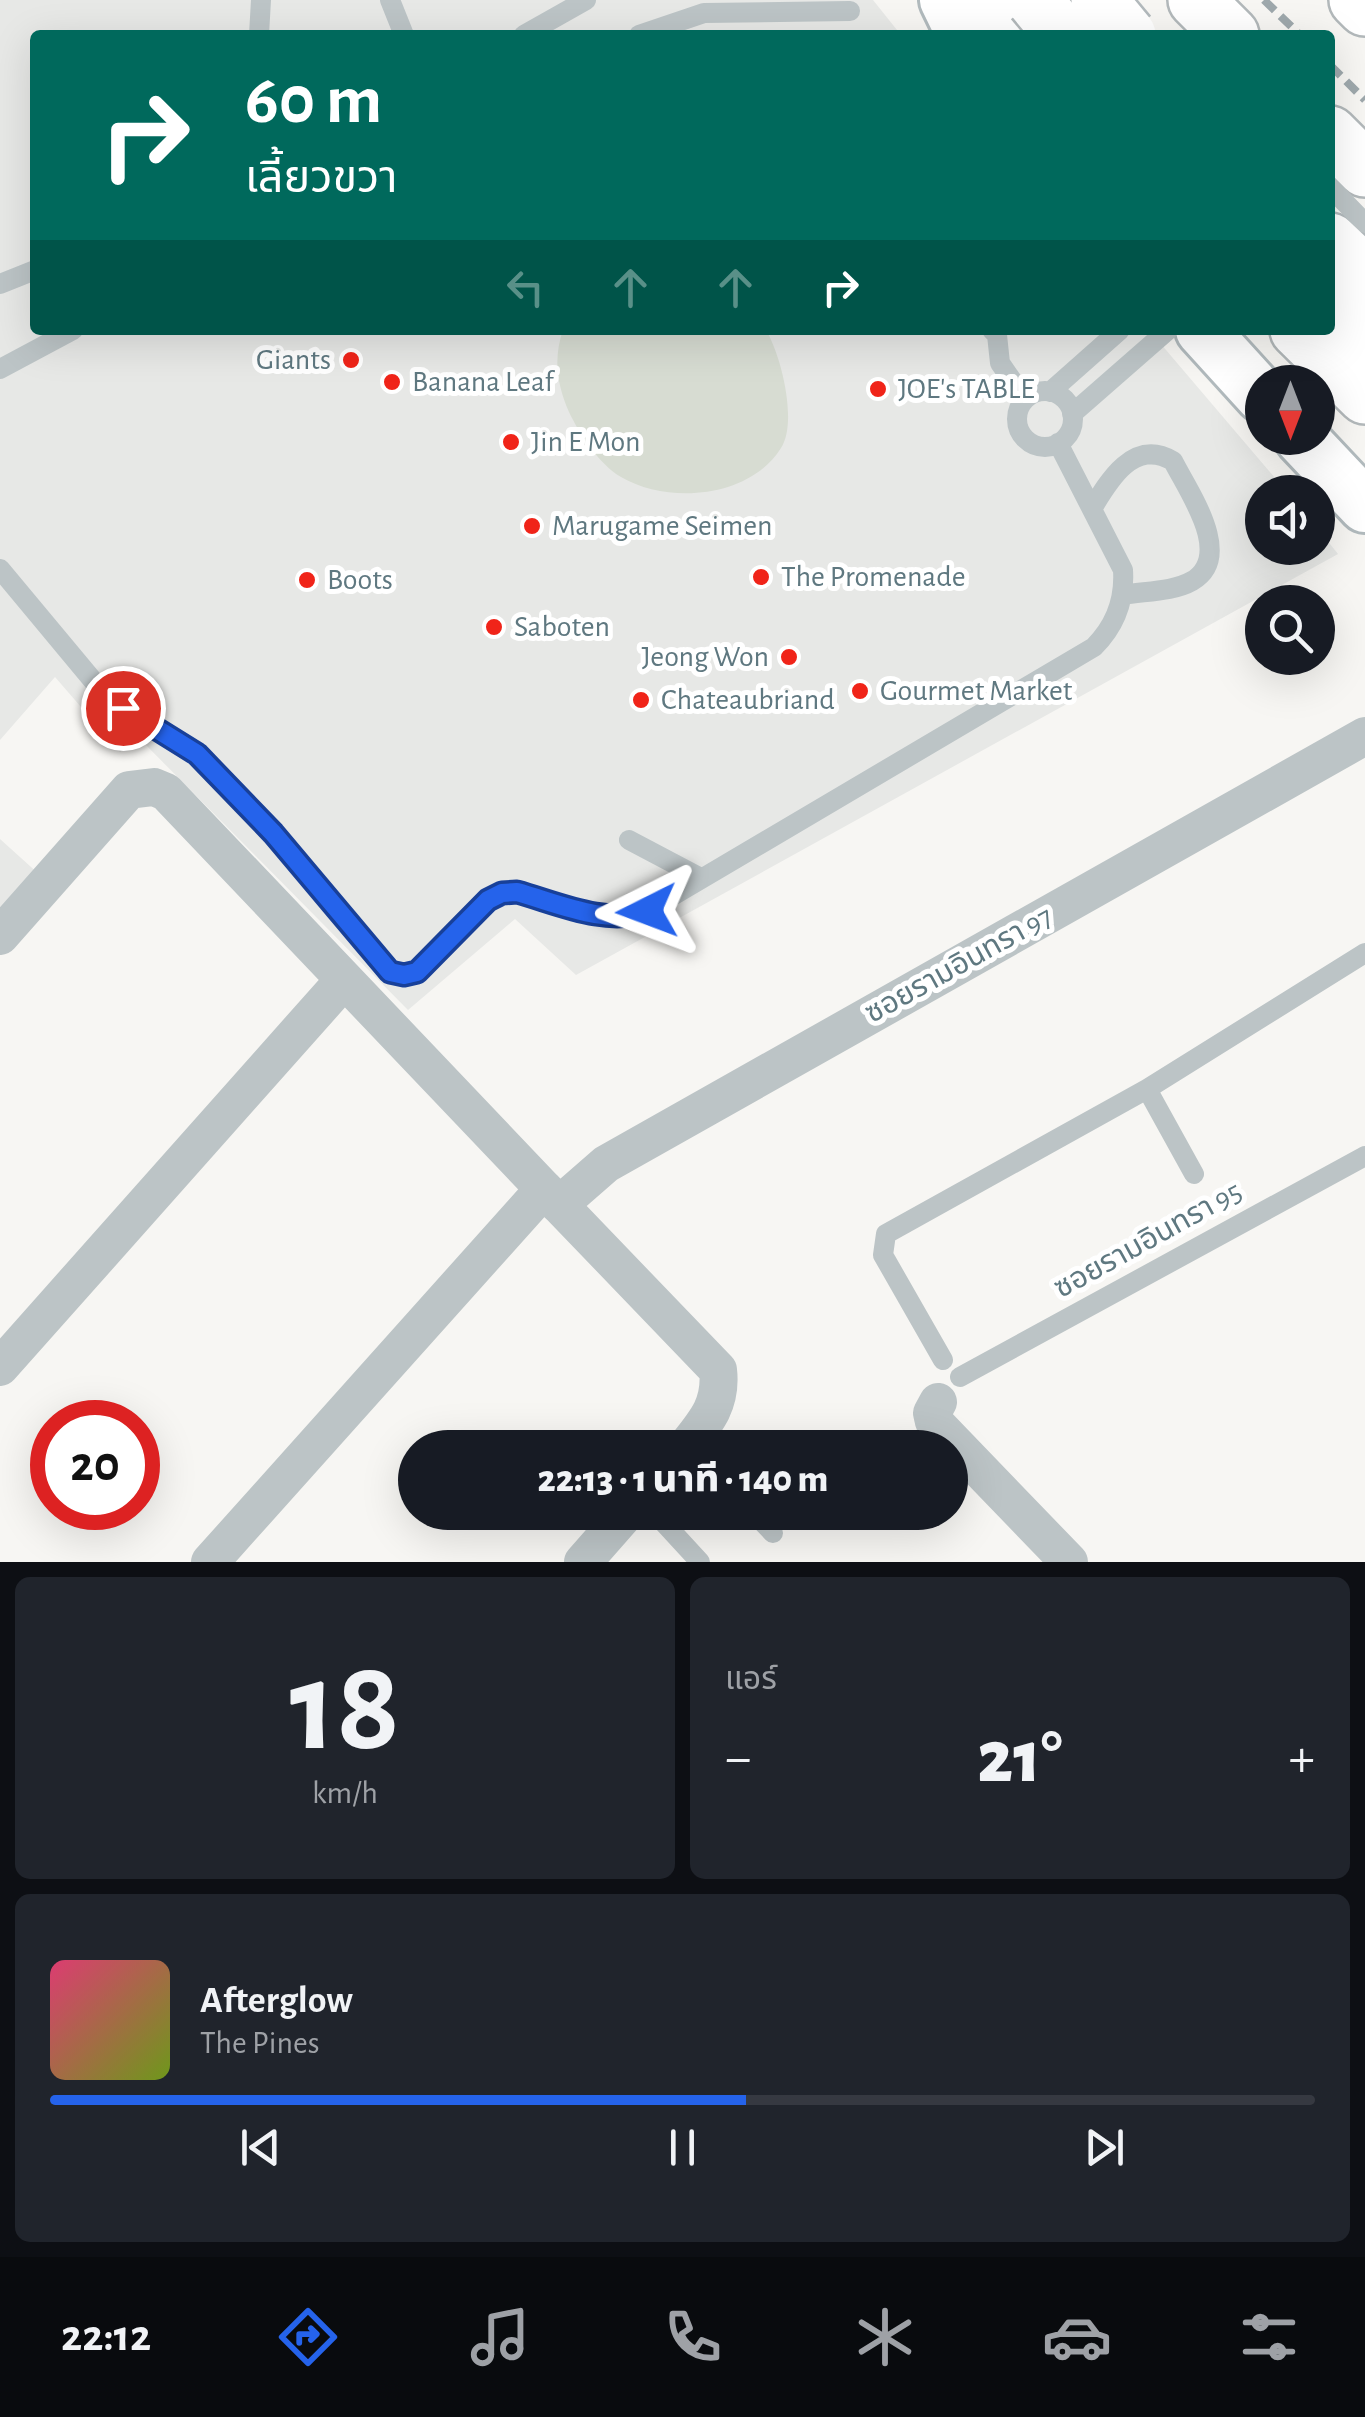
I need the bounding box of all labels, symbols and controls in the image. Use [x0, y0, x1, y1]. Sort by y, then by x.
text: 60 m [245, 66, 382, 136]
icon: right [80, 70, 210, 200]
text: เลี้ยวขวา [245, 156, 397, 201]
icon: left [498, 260, 553, 315]
icon: ahead [603, 260, 658, 315]
icon: ahead [708, 260, 763, 315]
icon: right [813, 260, 868, 315]
place label: Giants [256, 345, 331, 375]
marker: Giants [340, 349, 362, 371]
north arrow [1245, 365, 1335, 455]
map controls [1245, 365, 1335, 675]
place label: Banana Leaf [412, 367, 555, 397]
marker: Banana Leaf [381, 371, 403, 393]
place label: JOE's TABLE [898, 374, 1035, 404]
marker: JOE's TABLE [867, 378, 889, 400]
place label: Jin E Mon [531, 427, 640, 457]
marker: Jin E Mon [500, 431, 522, 453]
button: sound [1245, 475, 1335, 565]
place label: Marugame Seimen [552, 511, 772, 541]
marker: Marugame Seimen [521, 515, 543, 537]
place label: The Promenade [781, 562, 966, 592]
place label: Boots [327, 565, 393, 595]
marker: The Promenade [750, 566, 772, 588]
marker: Boots [296, 569, 318, 591]
button: search [1245, 585, 1335, 675]
place label: Saboten [514, 612, 610, 642]
marker: Saboten [483, 616, 505, 638]
place label: Jeong Won [642, 642, 769, 672]
marker: Jeong Won [778, 646, 800, 668]
pin [81, 666, 166, 751]
place label: Gourmet Market [880, 676, 1073, 706]
marker: Gourmet Market [849, 680, 871, 702]
icon: arrive [96, 681, 151, 736]
place label: Chateaubriand [661, 685, 835, 715]
marker: Chateaubriand [630, 689, 652, 711]
position arrow [595, 859, 699, 963]
street label: ซอยรามอินทรา 97 [860, 901, 1058, 1029]
street label: ซอยรามอินทรา 95 [1049, 1176, 1247, 1304]
speed limit sign: 20 [30, 1400, 160, 1530]
text: 22:13 · 1 นาที · 140 m [538, 1461, 828, 1499]
text: 18 [290, 1644, 400, 1774]
text: แอร์ [725, 1663, 777, 1695]
text: 21° [977, 1721, 1063, 1796]
text: − [725, 1731, 751, 1786]
text: + [1289, 1731, 1315, 1786]
text: km/h [312, 1777, 378, 1809]
text: Afterglow [200, 1982, 353, 2020]
text: The Pines [200, 2027, 320, 2059]
icon: previous [233, 2120, 288, 2175]
icon: pause [655, 2120, 710, 2175]
icon: next [1077, 2120, 1132, 2175]
icon: directions [273, 2302, 343, 2372]
icon: music [465, 2302, 535, 2372]
icon: phone [658, 2302, 728, 2372]
icon: climate [850, 2302, 920, 2372]
icon: car [1042, 2302, 1112, 2372]
icon: filters [1234, 2302, 1304, 2372]
text: 22:12 [61, 2314, 151, 2359]

